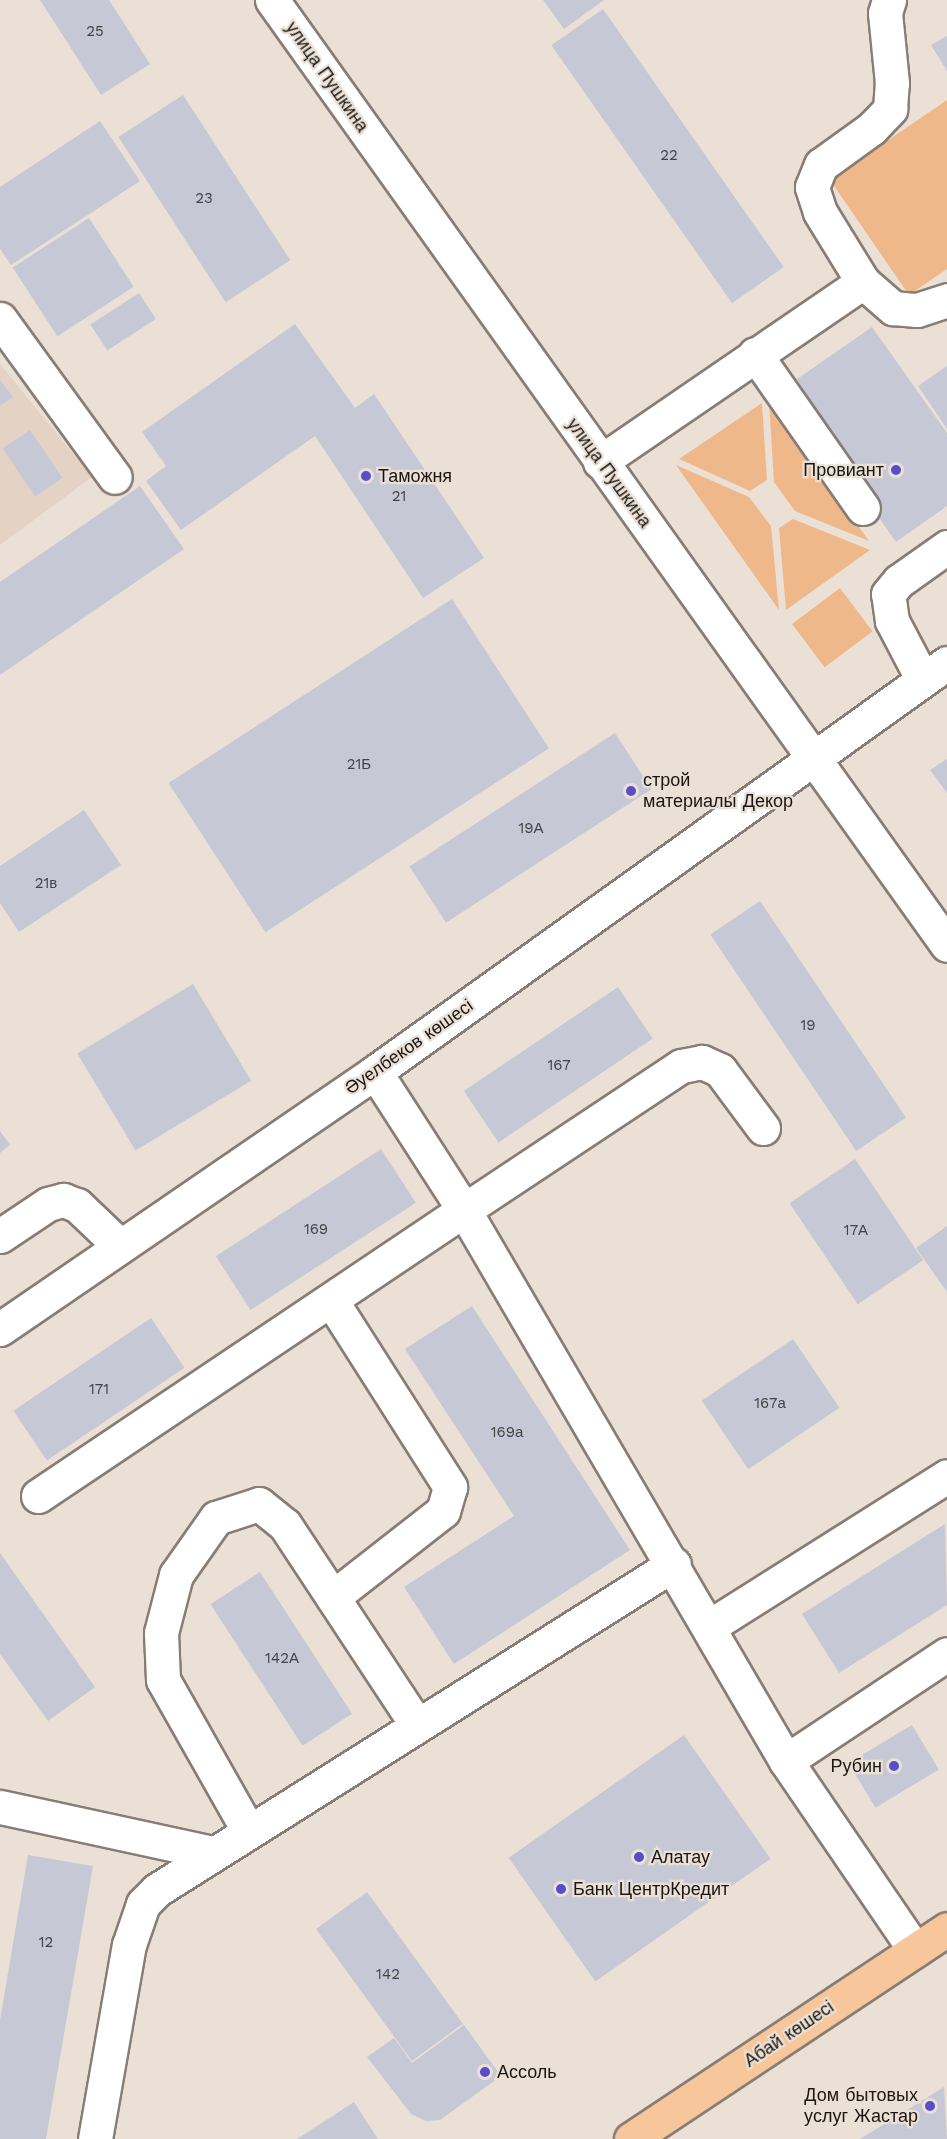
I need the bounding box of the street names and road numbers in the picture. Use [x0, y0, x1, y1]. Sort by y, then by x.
street label: улица Пушкина [281, 18, 373, 136]
street label: улица Пушкина [562, 414, 656, 532]
street label: Әуелбеков көшесі [341, 995, 477, 1099]
street label: Абай көшесі [740, 1996, 838, 2072]

